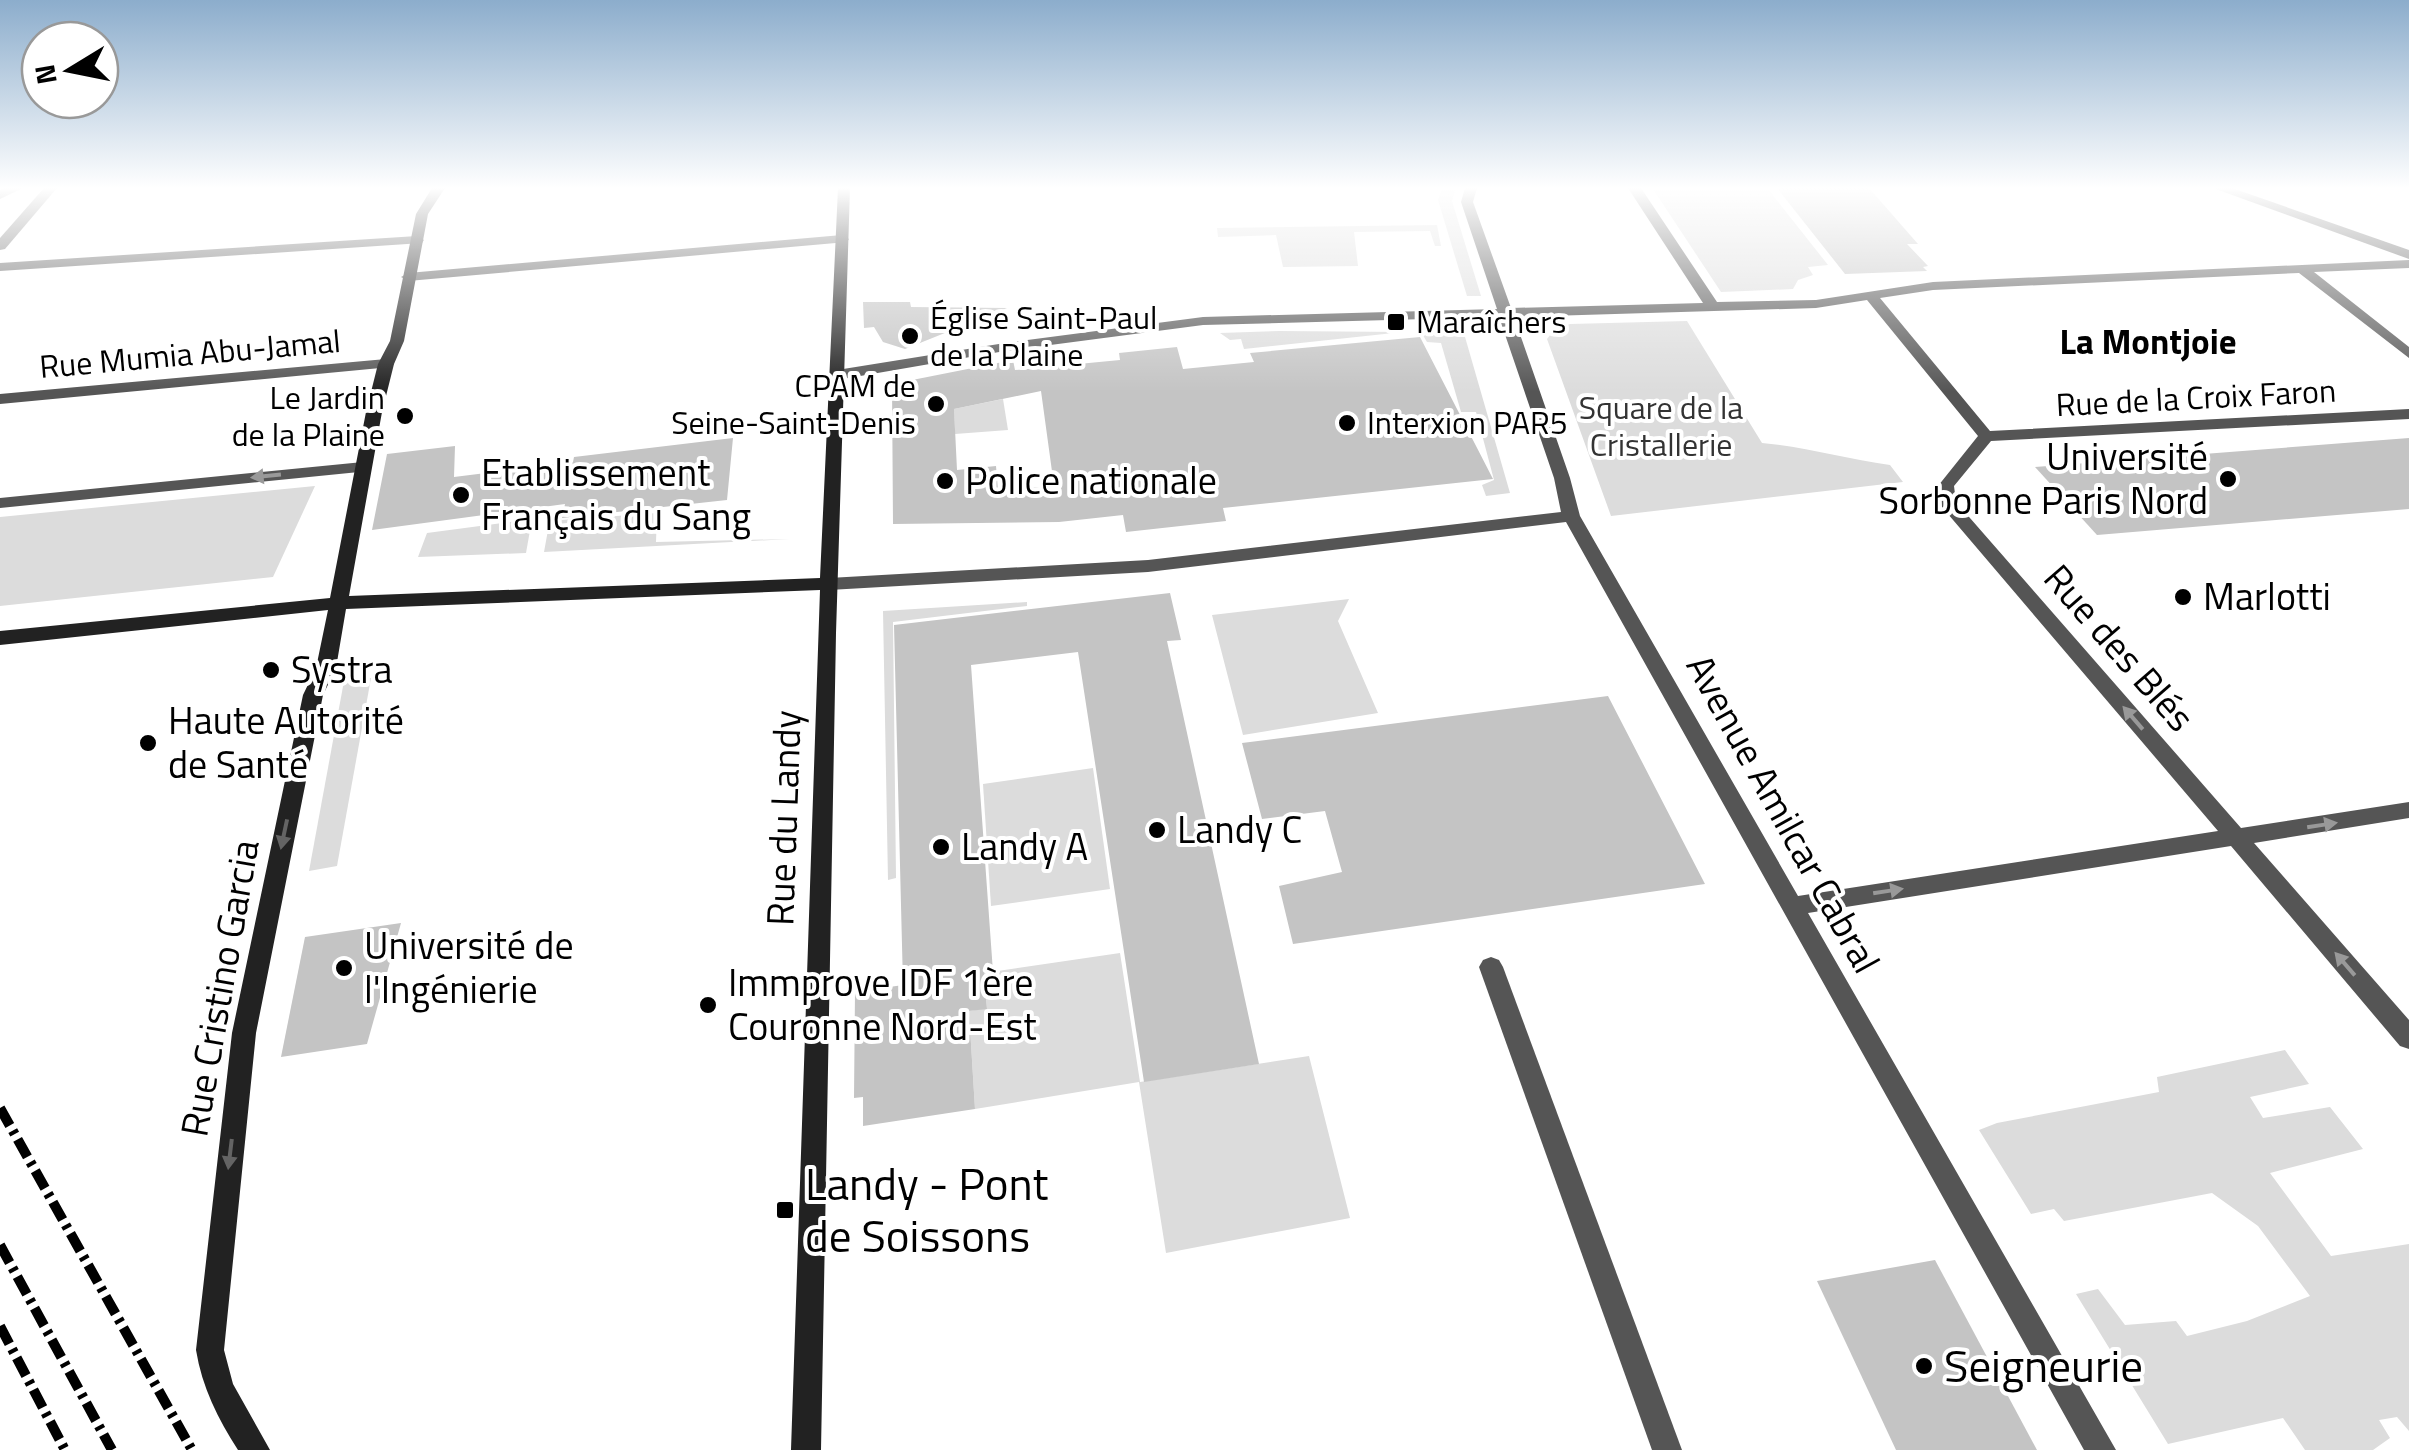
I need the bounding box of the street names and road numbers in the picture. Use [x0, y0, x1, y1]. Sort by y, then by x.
street label: Rue Mumia Abu-Jamal [37, 316, 342, 390]
street label: Rue de la Croix Faron [2055, 366, 2337, 428]
street label: Rue des Blés [2030, 551, 2209, 744]
street label: Avenue Amilcar Cabral [1672, 644, 1896, 983]
street label: Rue du Landy [750, 709, 816, 927]
street label: Rue Cristino Garcia [164, 835, 274, 1141]

